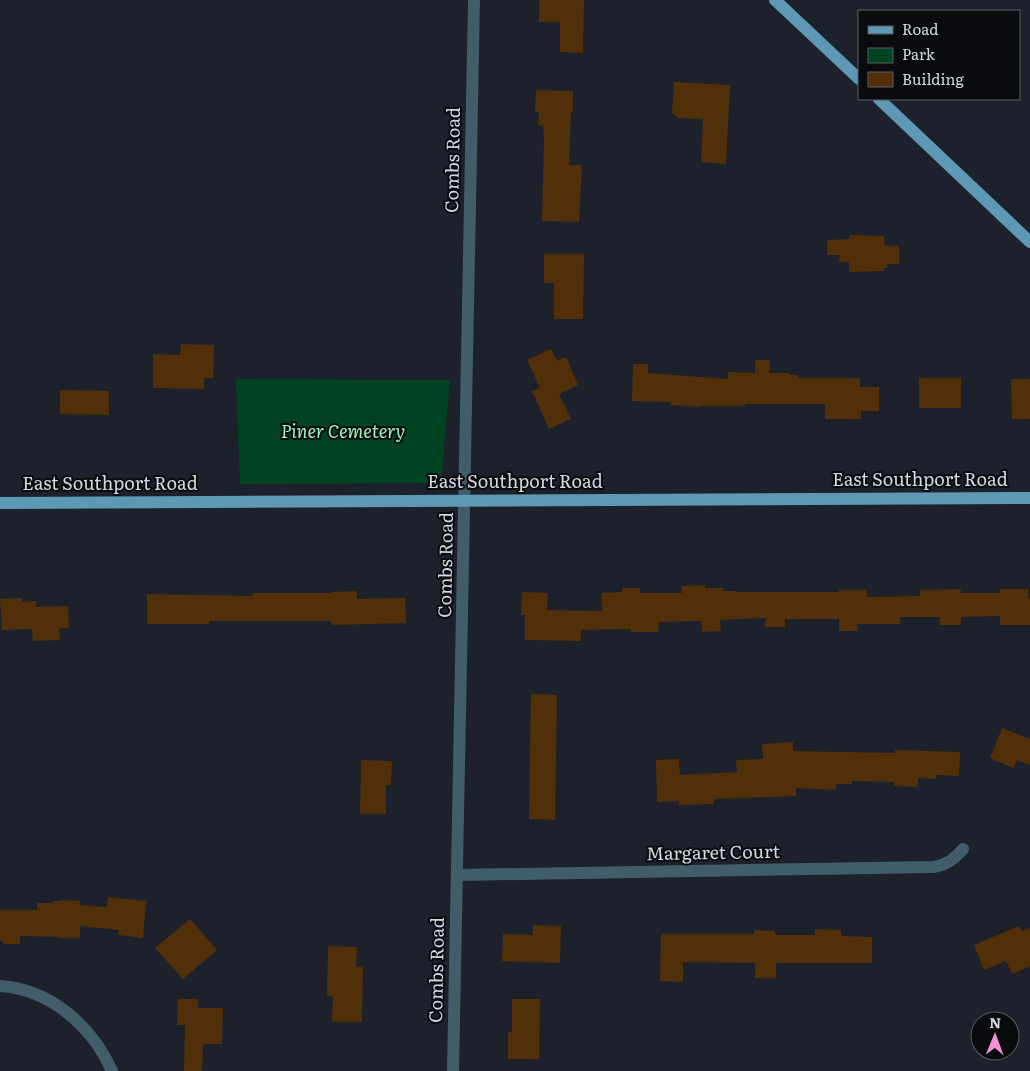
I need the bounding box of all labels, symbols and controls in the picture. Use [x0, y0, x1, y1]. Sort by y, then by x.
legend [858, 10, 1020, 100]
text: Road [902, 17, 938, 40]
text: Park [902, 42, 936, 65]
text: Building [902, 67, 964, 90]
street label: Combs Road [437, 107, 466, 213]
park label: Piner Cemetery [281, 417, 405, 444]
street label: East Southport Road [832, 465, 1008, 492]
street label: East Southport Road [427, 467, 603, 494]
street label: East Southport Road [22, 469, 198, 496]
street label: Combs Road [430, 512, 459, 618]
street label: Margaret Court [646, 837, 781, 866]
street label: Combs Road [421, 917, 450, 1023]
north arrow [970, 1011, 1020, 1061]
text: N [989, 1012, 1002, 1032]

